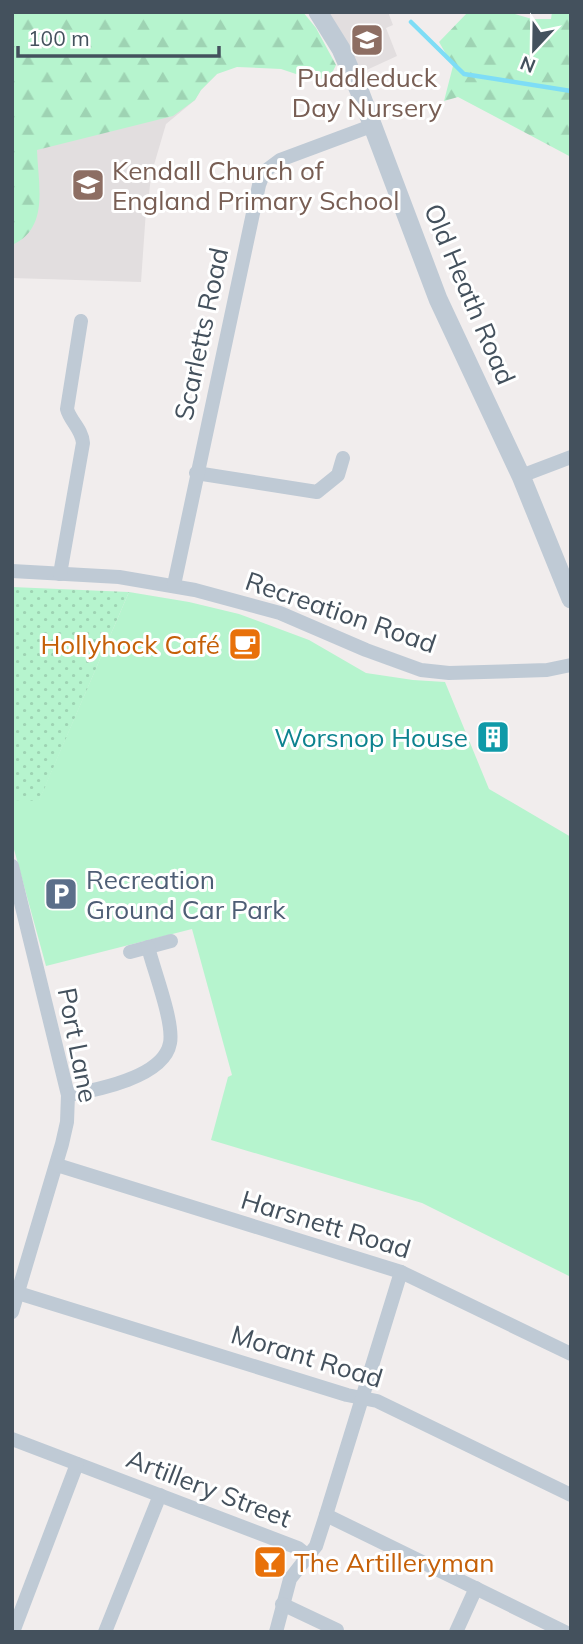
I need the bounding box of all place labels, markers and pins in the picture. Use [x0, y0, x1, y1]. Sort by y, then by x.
school or university icon: Puddleduck Day Nursery [348, 21, 386, 59]
place label: Puddleduck Day Nursery [292, 61, 442, 124]
place label: Kendall Church of England Primary School [112, 154, 399, 217]
school or university icon: Kendall Church of England Primary School [69, 166, 107, 204]
cafe icon: Hollyhock Café [226, 625, 264, 663]
place label: Hollyhock Café [40, 628, 220, 661]
building icon: Worsnop House [474, 718, 512, 756]
place label: Worsnop House [274, 721, 468, 754]
place label: Recreation Ground Car Park [86, 863, 286, 926]
parking icon: Recreation Ground Car Park [42, 875, 80, 913]
bar icon: The Artilleryman [251, 1543, 289, 1581]
place label: The Artilleryman [294, 1546, 495, 1579]

